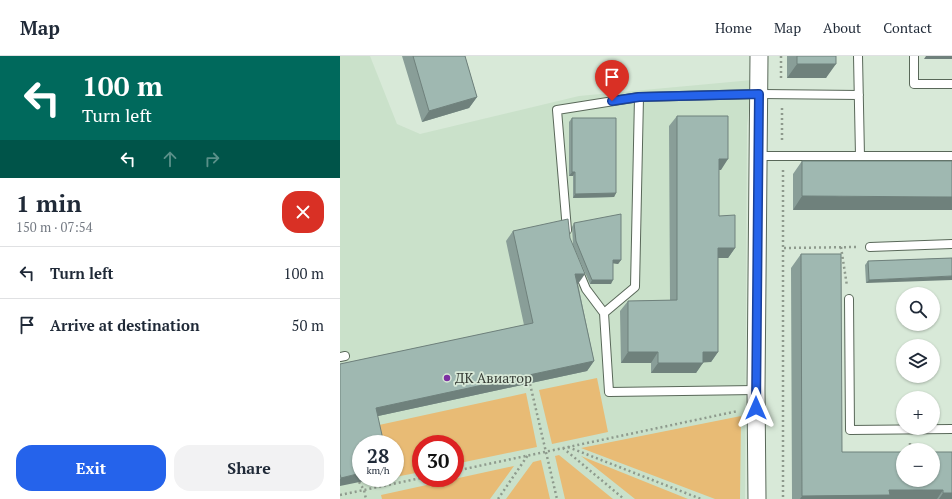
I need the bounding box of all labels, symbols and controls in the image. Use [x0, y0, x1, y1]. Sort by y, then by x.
text: Map [20, 15, 60, 40]
text: Home [715, 18, 752, 37]
text: Map [774, 18, 801, 37]
text: About [823, 18, 861, 37]
text: Contact [883, 18, 932, 37]
pin [595, 60, 629, 101]
icon: arrive [601, 66, 623, 88]
text: 100 m [82, 67, 163, 104]
icon: left [16, 72, 68, 124]
text: Turn left [82, 103, 152, 127]
icon: left [117, 148, 139, 170]
icon: ahead [159, 148, 181, 170]
icon: right [201, 148, 223, 170]
text: 1 min [16, 187, 82, 219]
button: close [282, 191, 324, 233]
text: 150 m · 07:54 [16, 218, 93, 236]
icon: left [16, 262, 38, 284]
text: Turn left [50, 263, 114, 283]
text: 100 m [283, 263, 324, 283]
map controls [896, 287, 940, 487]
button: search [896, 287, 940, 331]
icon: arrive [16, 314, 38, 336]
text: Arrive at destination [50, 315, 200, 335]
text: 50 m [291, 315, 324, 335]
button: layers [896, 339, 940, 383]
place label: ДК Авиатор [455, 368, 532, 387]
marker: ДК Авиатор [442, 373, 452, 383]
position arrow [735, 387, 777, 429]
button: + [896, 391, 940, 435]
speed limit sign: 30 [412, 435, 464, 487]
text: 28 [367, 442, 389, 469]
button: − [896, 443, 940, 487]
button: Exit [16, 445, 166, 491]
button: Share [174, 445, 324, 491]
text: km/h [366, 464, 390, 477]

